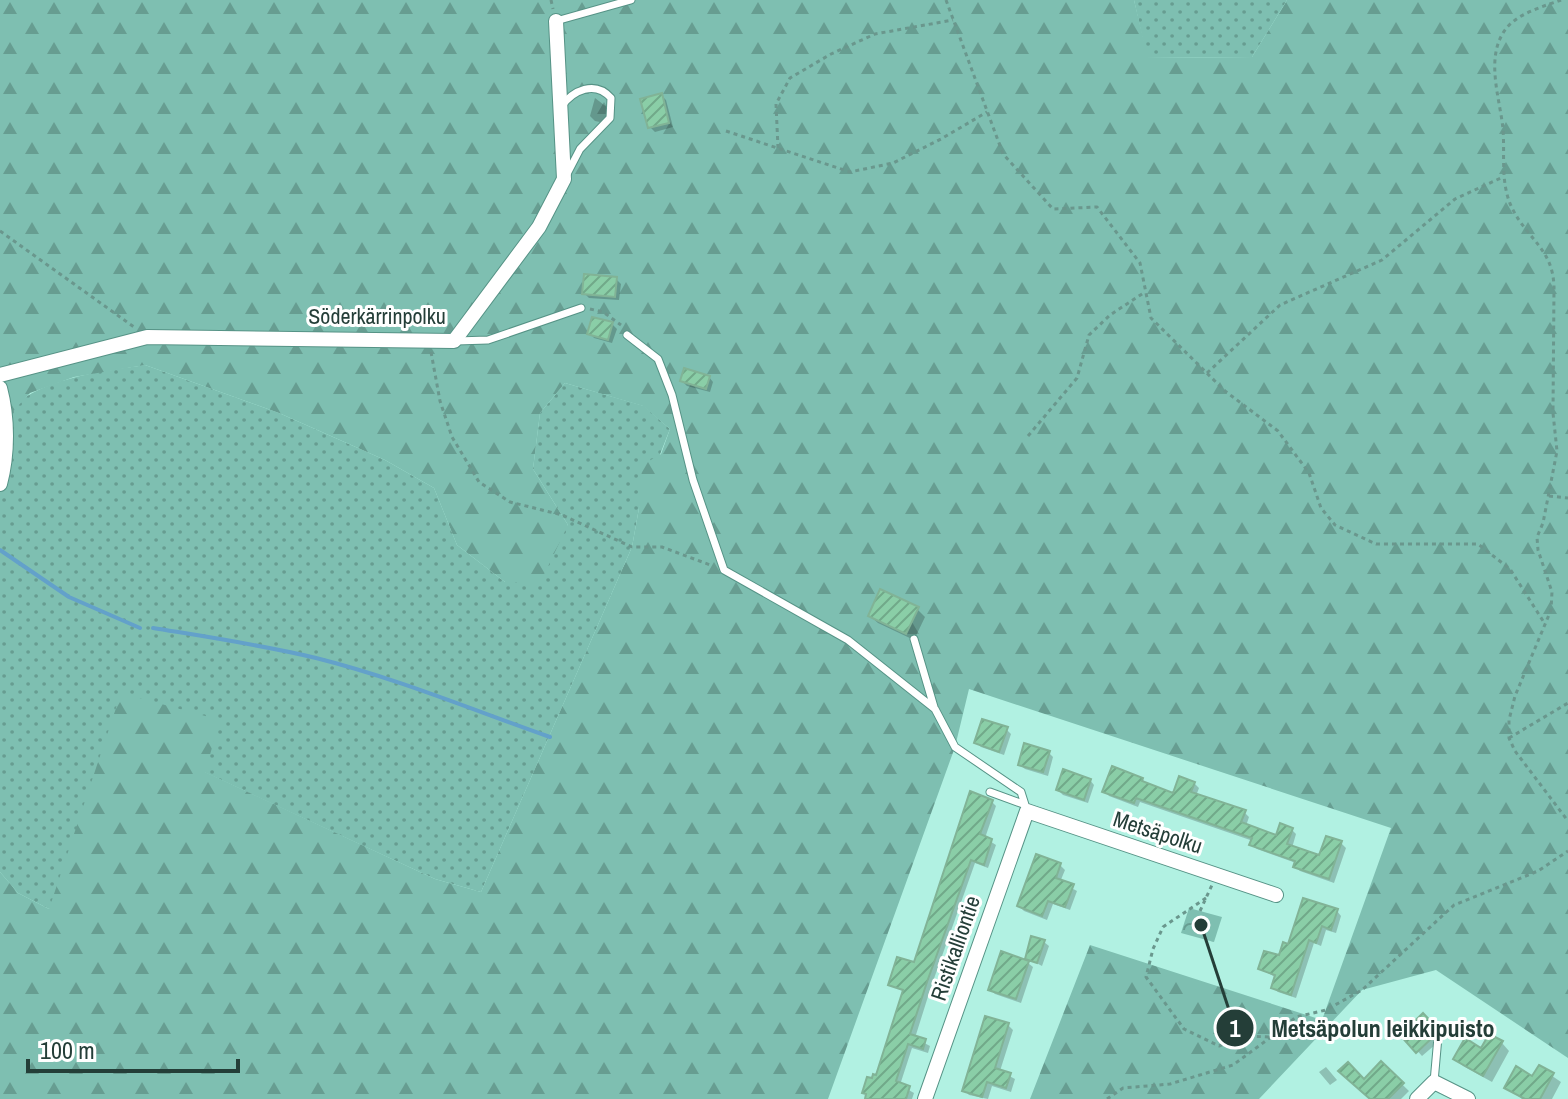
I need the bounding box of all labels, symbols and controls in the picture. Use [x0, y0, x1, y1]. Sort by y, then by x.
street label: Söderkärrinpolku [308, 301, 446, 331]
street label: Metsäpolku [1109, 803, 1207, 861]
street label: Ristikalliontie [923, 891, 987, 1005]
callout: Metsäpolun leikkipuisto [1215, 1004, 1510, 1052]
text: 1 [1230, 1012, 1241, 1044]
text: Metsäpolun leikkipuisto [1271, 1012, 1495, 1044]
scale bar [28, 1023, 238, 1073]
text: 100 m [40, 1034, 95, 1066]

